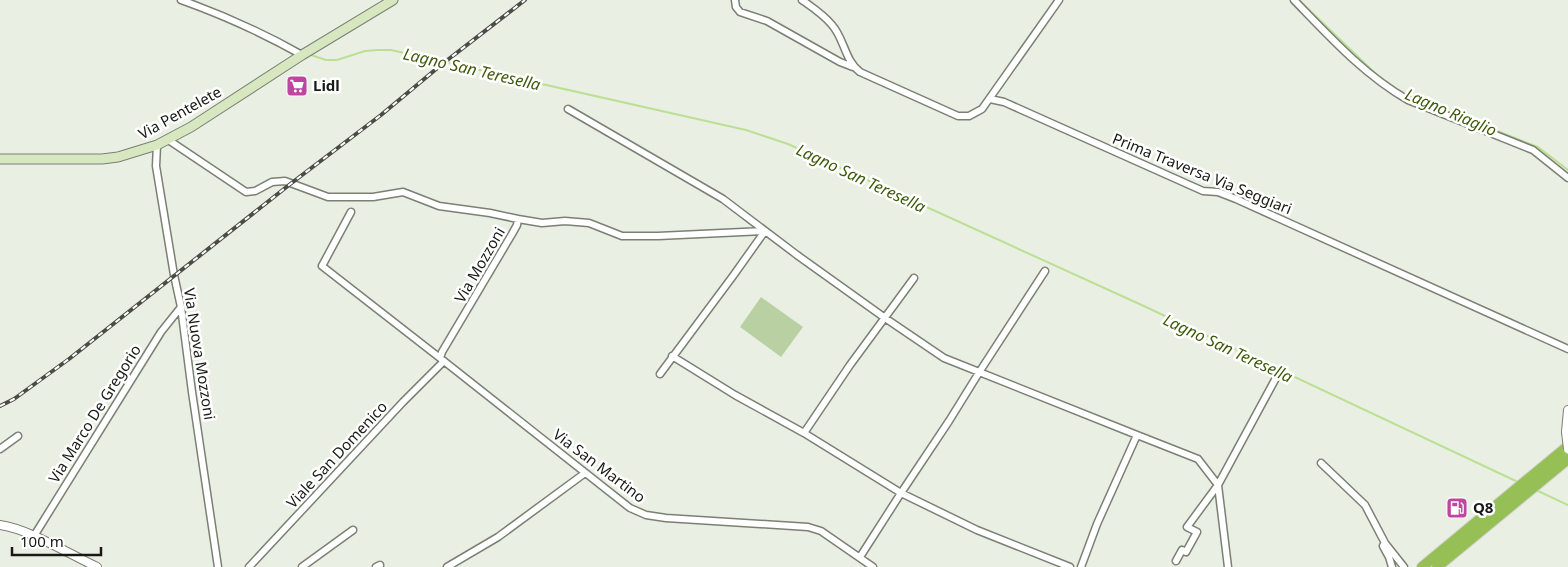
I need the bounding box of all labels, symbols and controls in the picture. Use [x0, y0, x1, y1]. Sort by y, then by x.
water label: Lagno San Teresella [401, 43, 543, 95]
supermarket icon: Lidl [285, 74, 309, 98]
place label: Lidl [313, 75, 340, 95]
street label: Via Pentelete [134, 81, 225, 143]
water label: Lagno Riaglio [1402, 83, 1500, 141]
street label: Prima Traversa Via Seggiari [1110, 128, 1295, 218]
water label: Lagno San Teresella [793, 138, 929, 218]
street label: Via Mozzoni [449, 223, 509, 306]
street label: Via Nuova Mozzoni [180, 286, 220, 421]
water label: Lagno San Teresella [1160, 308, 1296, 388]
street label: Via Marco De Gregorio [43, 341, 145, 486]
street label: Viale San Domenico [281, 397, 391, 512]
street label: Via San Martino [549, 424, 650, 507]
fuel station icon: Q8 [1445, 496, 1469, 520]
place label: Q8 [1473, 497, 1494, 517]
scale bar [12, 524, 101, 556]
text: 100 m [20, 531, 64, 551]

